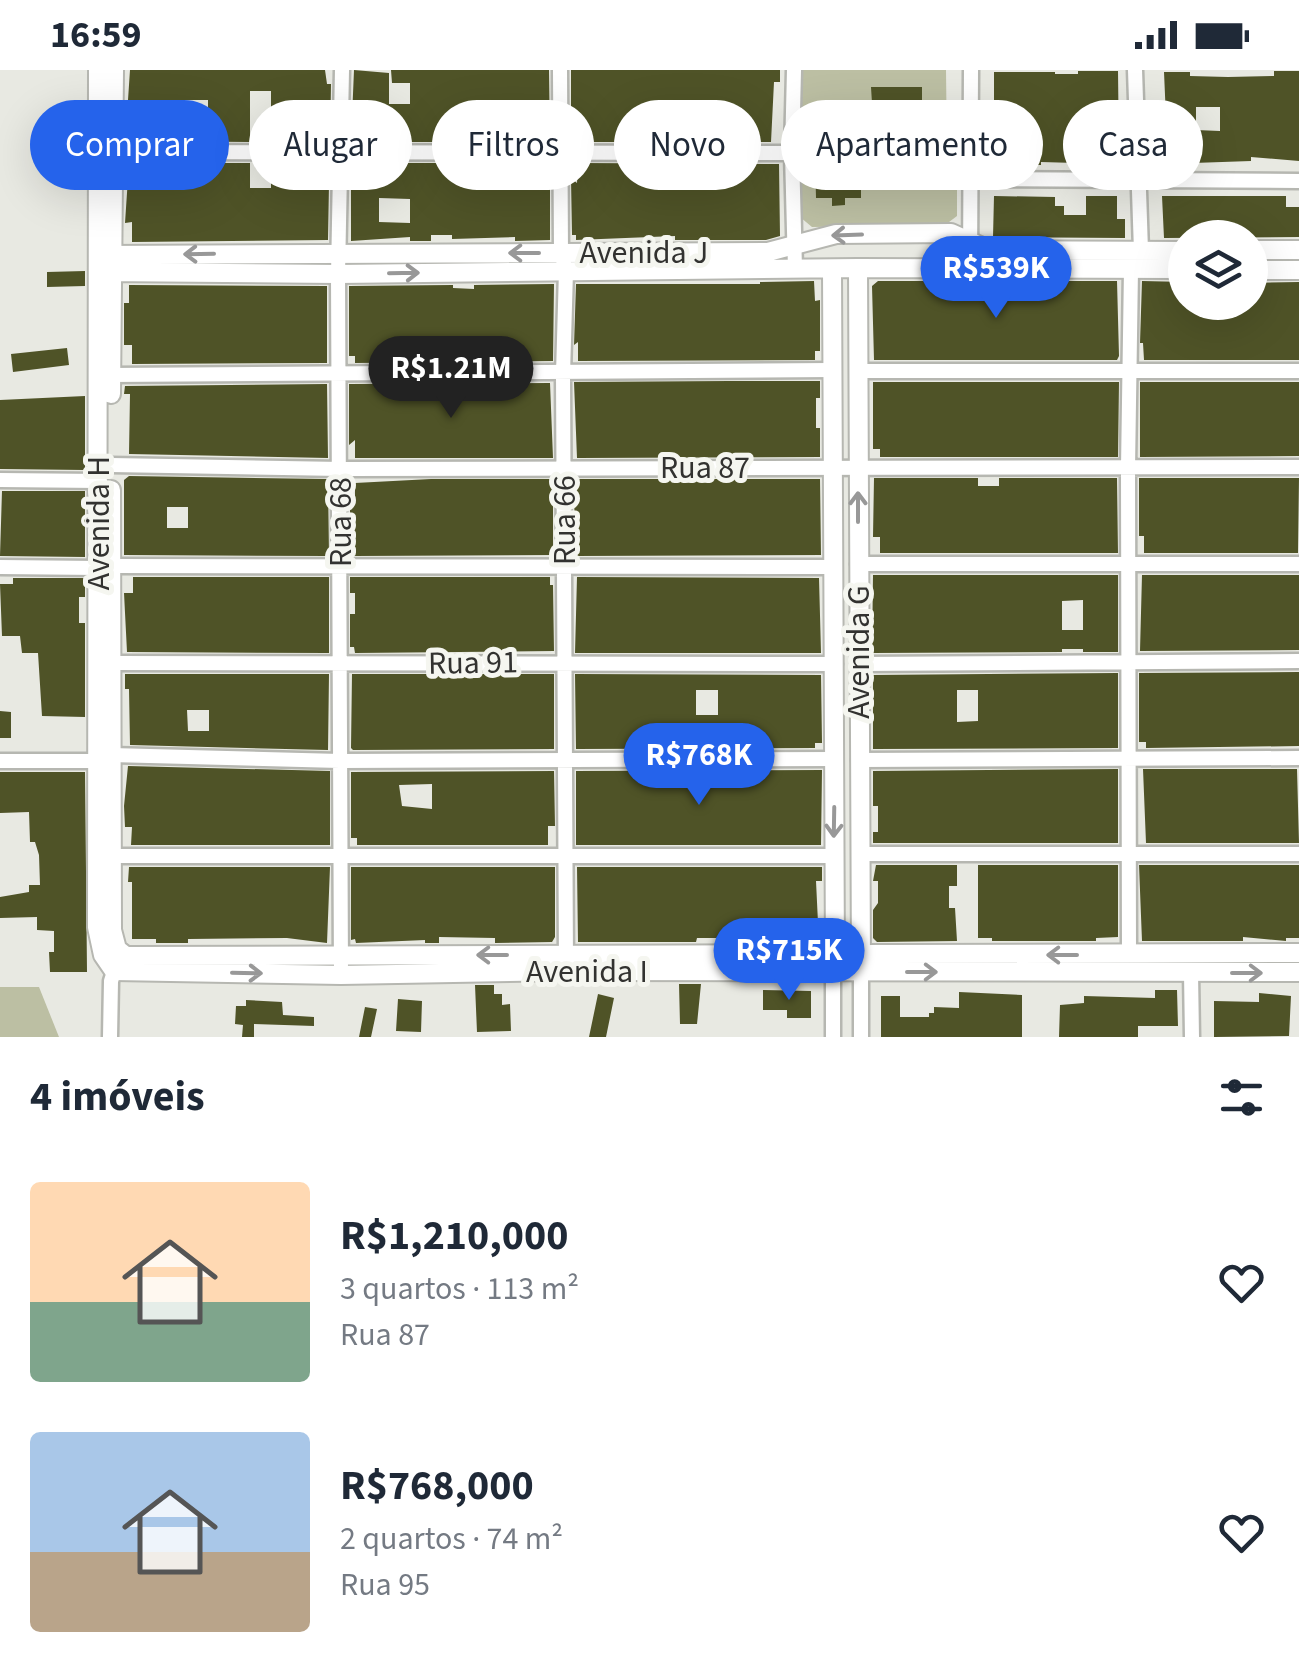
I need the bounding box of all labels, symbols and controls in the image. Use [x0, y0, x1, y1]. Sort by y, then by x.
text: 16:59 [50, 8, 142, 62]
chip: Comprar [30, 100, 229, 190]
chip: Alugar [249, 100, 412, 190]
chip: Filtros [432, 100, 594, 190]
chip: Novo [614, 100, 761, 190]
chip: Apartamento [781, 100, 1043, 190]
chip: Casa [1063, 100, 1203, 190]
map controls [1168, 220, 1268, 320]
button: layers [1168, 220, 1268, 320]
one-way arrow [831, 225, 863, 244]
street label: Avenida J [580, 230, 708, 276]
pin: R$539K [915, 236, 1077, 321]
one-way arrow [184, 244, 216, 264]
one-way arrow [509, 244, 542, 262]
text: R$539K [943, 245, 1049, 291]
one-way arrow [388, 264, 420, 282]
pin: R$1.21M [359, 336, 543, 421]
text: R$1.21M [390, 345, 512, 391]
street label: Rua 87 [660, 445, 750, 491]
street label: Avenida H [76, 456, 122, 590]
street label: Rua 66 [542, 475, 588, 565]
street label: Rua 68 [318, 477, 364, 567]
one-way arrow [848, 492, 868, 524]
street label: Avenida G [836, 585, 882, 719]
street label: Rua 91 [428, 639, 518, 687]
pin: R$768K [618, 723, 780, 808]
text: R$768K [646, 732, 752, 778]
one-way arrow [824, 805, 843, 837]
pin: R$715K [708, 918, 870, 1003]
text: R$715K [736, 927, 842, 973]
one-way arrow [476, 946, 508, 964]
one-way arrow [1046, 946, 1078, 964]
street label: Avenida I [526, 949, 648, 995]
one-way arrow [904, 962, 937, 982]
one-way arrow [230, 964, 262, 983]
one-way arrow [1230, 964, 1262, 982]
text: 4 imóveis [30, 1067, 205, 1127]
icon: filters [1214, 1070, 1269, 1125]
text: R$1,210,000 [340, 1206, 568, 1266]
icon: home [110, 1222, 230, 1342]
icon: heart [1214, 1255, 1269, 1310]
text: 3 quartos · 113 m² [340, 1266, 579, 1312]
text: Rua 87 [340, 1312, 430, 1358]
text: R$768,000 [340, 1456, 534, 1516]
icon: home [110, 1472, 230, 1592]
icon: heart [1214, 1505, 1269, 1560]
text: 2 quartos · 74 m² [340, 1516, 563, 1562]
text: Rua 95 [340, 1562, 430, 1608]

